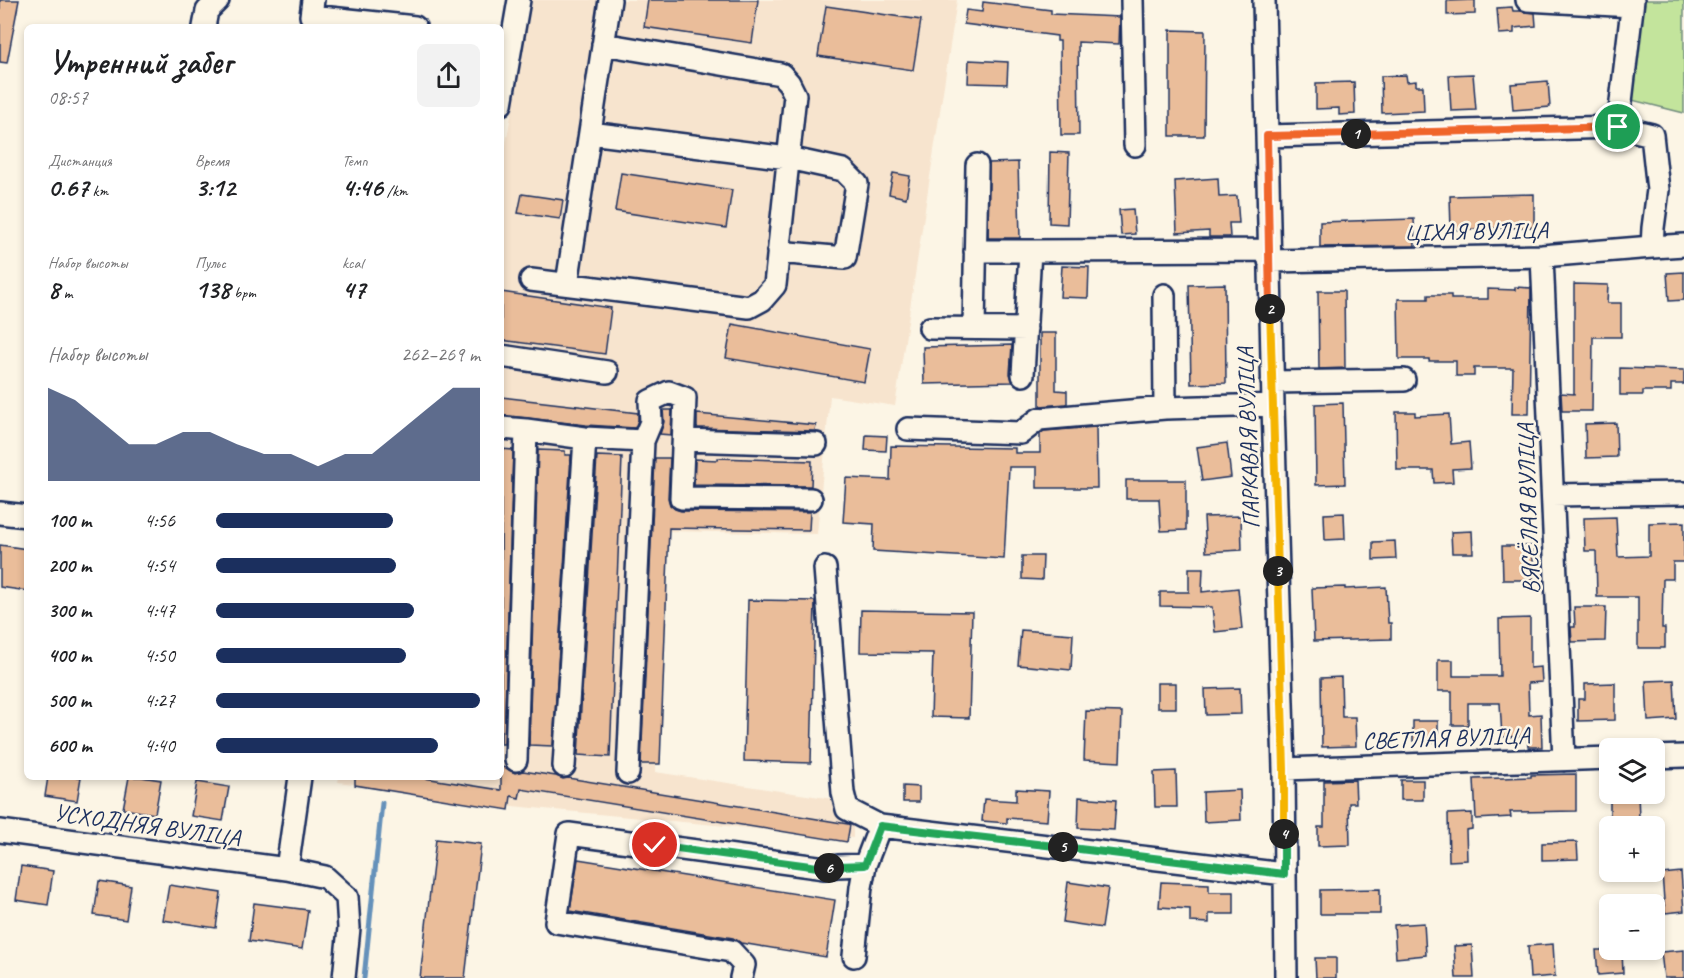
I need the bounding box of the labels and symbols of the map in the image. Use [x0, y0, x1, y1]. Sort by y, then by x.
pin [1592, 101, 1643, 152]
pin: 1 [1341, 119, 1371, 149]
street label: ЦІХАЯ ВУЛІЦА [1404, 215, 1549, 247]
pin: 2 [1255, 294, 1285, 324]
street label: ПАРКАВАЯ ВУЛІЦА [1230, 346, 1266, 529]
street label: ВЯСЁЛАЯ ВУЛІЦА [1510, 422, 1546, 595]
pin: 3 [1263, 556, 1293, 586]
street label: СВЕТЛАЯ ВУЛІЦА [1362, 720, 1531, 756]
street label: УСХОДНЯЯ ВУЛІЦА [52, 797, 243, 853]
pin [629, 819, 680, 870]
pin: 4 [1269, 819, 1299, 849]
pin: 5 [1048, 832, 1078, 862]
pin: 6 [814, 853, 844, 883]

